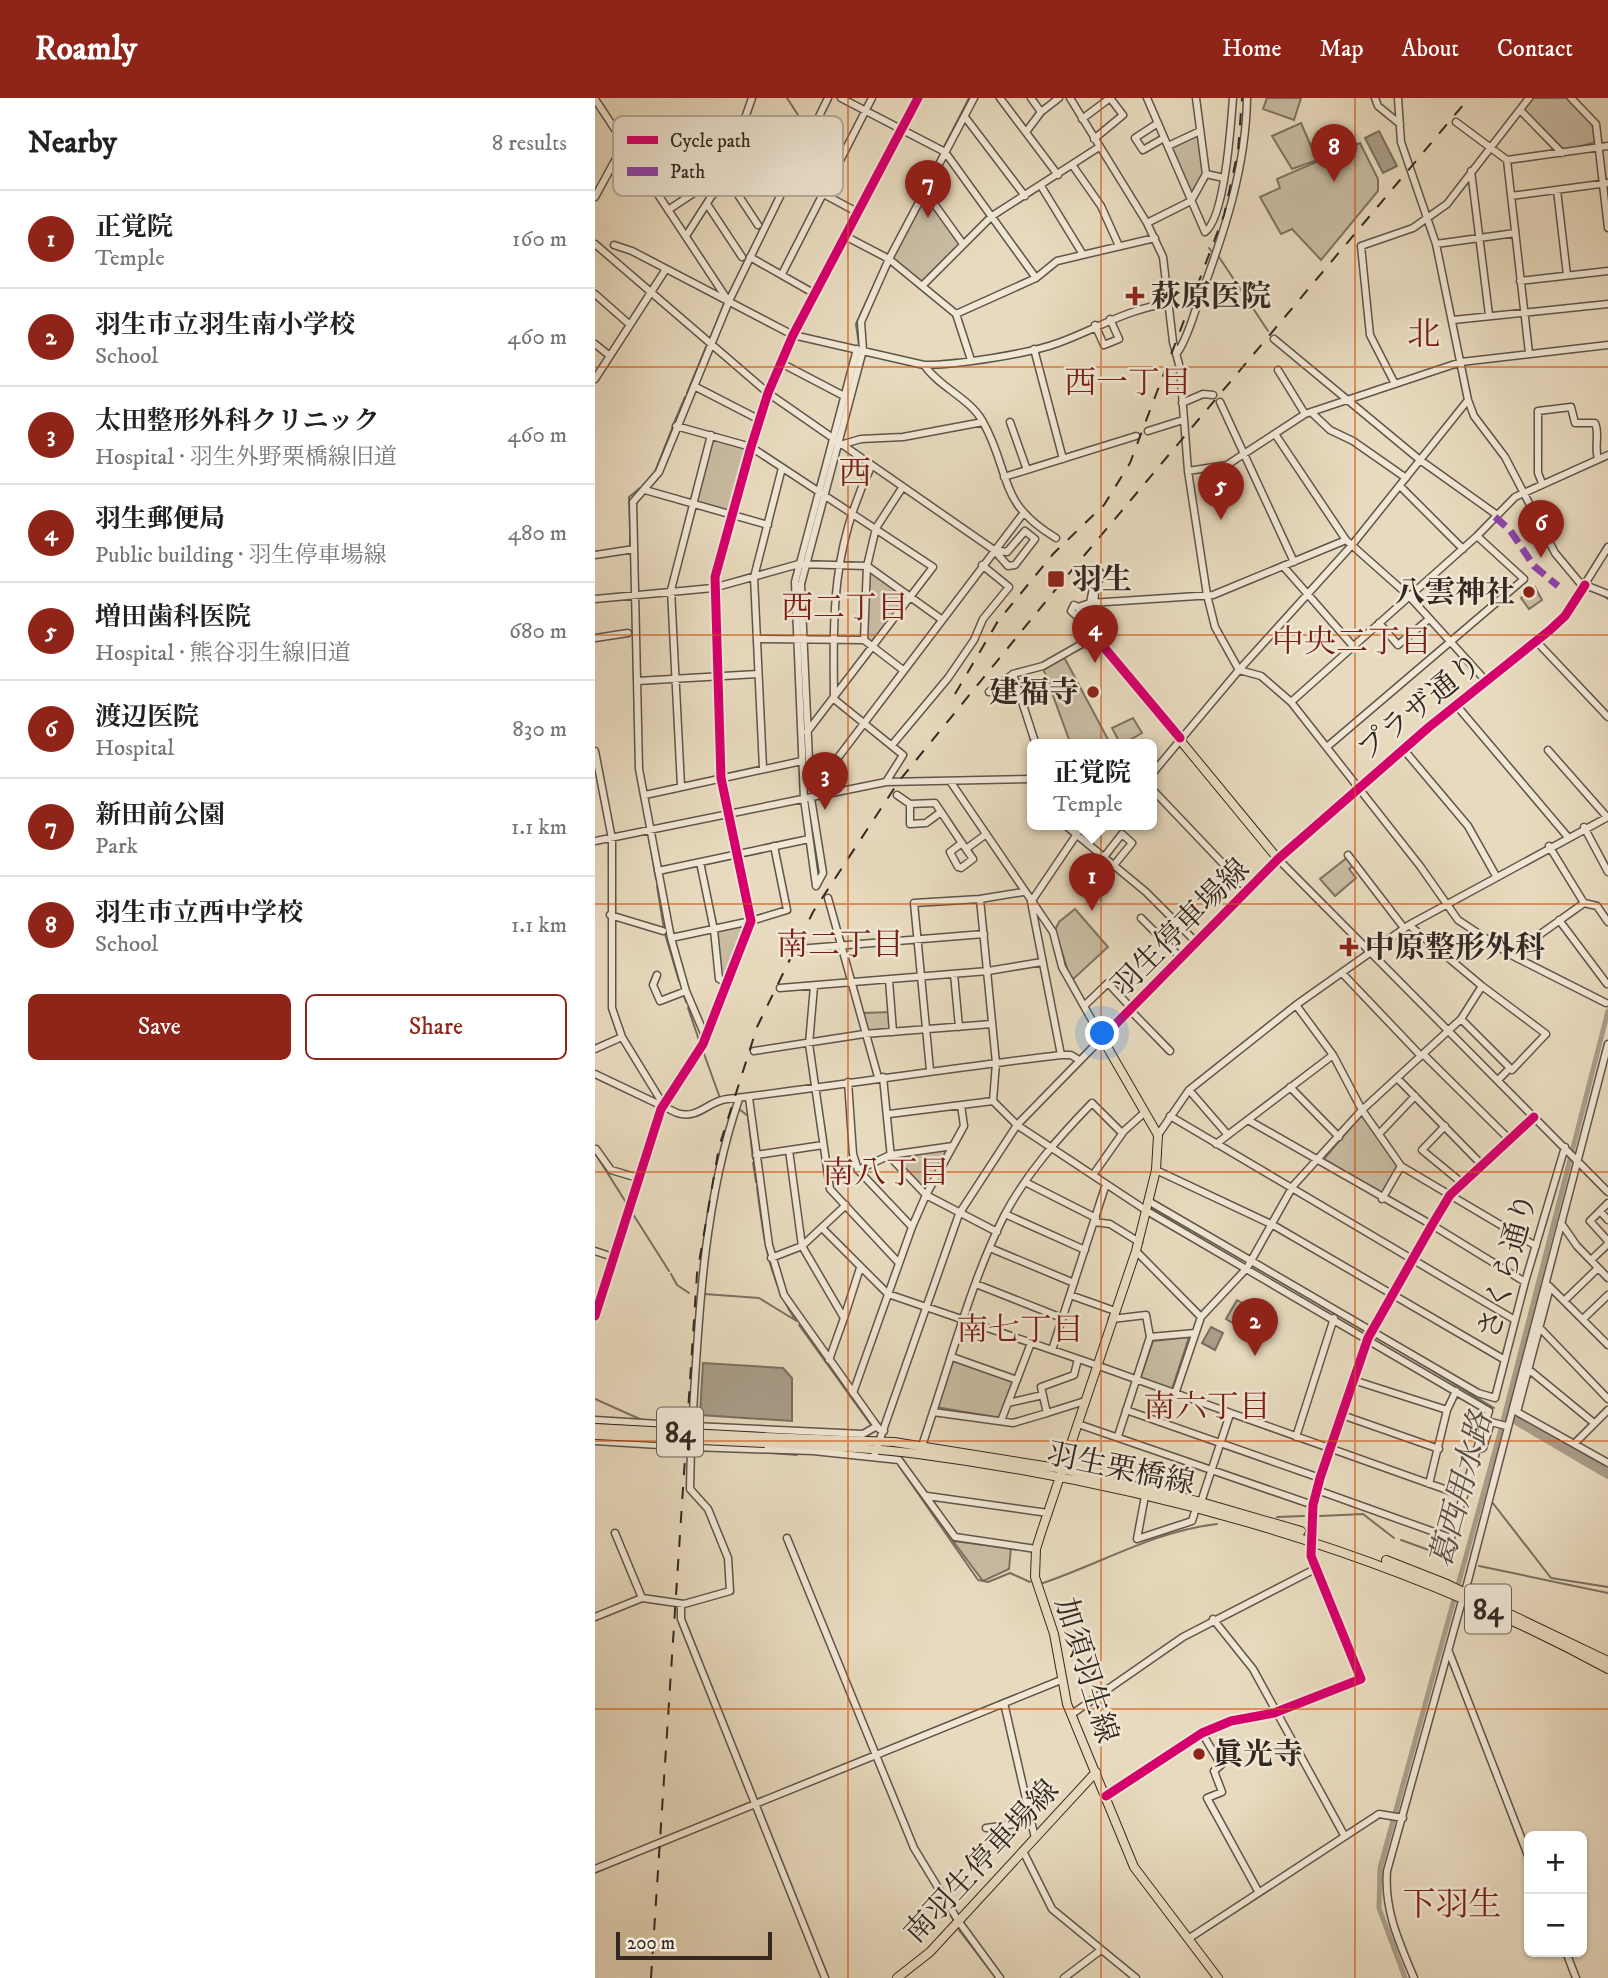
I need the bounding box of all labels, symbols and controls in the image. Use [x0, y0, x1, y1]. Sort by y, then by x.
text: Roamly [35, 29, 137, 70]
text: Home [1222, 34, 1281, 64]
text: Map [1319, 34, 1364, 64]
text: About [1402, 34, 1459, 64]
text: Contact [1497, 34, 1573, 64]
legend [613, 116, 843, 196]
pin: 8 [1311, 124, 1357, 182]
text: Nearby [28, 125, 117, 162]
text: 8 results [492, 129, 567, 158]
text: Cycle path [670, 130, 751, 153]
pin: 7 [905, 160, 951, 218]
text: Path [670, 161, 705, 184]
text: 正覚院 [95, 211, 173, 244]
text: 1 [47, 225, 55, 254]
text: 160 m [512, 225, 567, 254]
text: Temple [95, 244, 165, 273]
place label: 萩原医院 [1151, 279, 1271, 316]
marker: 萩原医院 [1125, 286, 1145, 306]
text: 羽生市立羽生南小学校 [95, 309, 355, 342]
district label: 北 [1408, 315, 1441, 356]
text: 2 [45, 323, 57, 352]
text: 460 m [507, 323, 567, 352]
text: School [95, 342, 158, 371]
district label: 西一丁目 [1064, 364, 1192, 404]
text: 太田整形外科クリニック [95, 405, 379, 438]
text: 3 [47, 421, 55, 450]
text: 460 m [507, 421, 567, 450]
text: Hospital · 羽生外野栗橋線旧道 [95, 443, 397, 472]
district label: 西 [839, 454, 872, 495]
pin: 5 [1198, 462, 1244, 520]
pin: 6 [1518, 500, 1564, 558]
text: 羽生郵便局 [95, 503, 225, 536]
text: 4 [44, 519, 58, 548]
text: 480 m [508, 519, 567, 548]
text: Public building · 羽生停車場線 [95, 541, 387, 570]
place label: 羽生 [1072, 562, 1132, 599]
marker: 羽生 [1046, 569, 1066, 589]
place label: 八雲神社 [1395, 575, 1515, 612]
marker: 八雲神社 [1521, 584, 1537, 600]
district label: 西二丁目 [781, 589, 909, 629]
text: 増田歯科医院 [95, 601, 251, 634]
pin: 4 [1072, 605, 1118, 663]
text: 5 [45, 617, 57, 646]
text: 680 m [509, 617, 567, 646]
district label: 中央二丁目 [1272, 623, 1432, 663]
text: Hospital · 熊谷羽生線旧道 [95, 639, 351, 668]
street label: プラザ通り [1350, 646, 1490, 769]
place label: 建福寺 [989, 675, 1079, 712]
marker: 建福寺 [1085, 684, 1101, 700]
text: 渡辺医院 [95, 701, 199, 734]
text: 6 [45, 715, 57, 744]
text: 830 m [512, 715, 567, 744]
text: Hospital [95, 734, 174, 763]
popup [1027, 739, 1157, 830]
pin: 3 [802, 752, 848, 810]
text: 正覚院 [1053, 757, 1131, 790]
text: Temple [1053, 790, 1123, 819]
text: 新田前公園 [95, 799, 225, 832]
text: 7 [45, 813, 57, 842]
text: 1.1 km [511, 813, 567, 842]
text: Park [95, 832, 138, 861]
street label: 羽生停車場線 [1104, 851, 1258, 1005]
pin: 1 [1069, 853, 1115, 911]
text: 羽生市立西中学校 [95, 897, 303, 930]
text: 8 [45, 911, 57, 940]
text: 1.1 km [511, 911, 567, 940]
district label: 南二丁目 [776, 926, 904, 966]
text: School [95, 930, 158, 959]
place label: 中原整形外科 [1365, 930, 1545, 967]
marker: 中原整形外科 [1339, 937, 1359, 957]
button: Save [28, 994, 291, 1060]
button: Share [305, 994, 567, 1060]
your location [1085, 1016, 1119, 1050]
district label: 南八丁目 [822, 1154, 950, 1194]
street label: さくら通り [1471, 1189, 1546, 1344]
pin: 2 [1232, 1298, 1278, 1356]
district label: 南七丁目 [956, 1311, 1084, 1351]
district label: 南六丁目 [1143, 1388, 1271, 1428]
water label: 葛西用水路 [1422, 1406, 1502, 1573]
road number: 84 [657, 1408, 703, 1456]
street label: 羽生栗橋線 [1043, 1436, 1198, 1503]
road number: 84 [1465, 1584, 1511, 1634]
street label: 加須羽生線 [1046, 1593, 1125, 1748]
place label: 眞光寺 [1213, 1737, 1303, 1774]
marker: 眞光寺 [1191, 1746, 1207, 1762]
street label: 南羽生停車場線 [897, 1773, 1067, 1951]
map controls [1524, 1831, 1587, 1957]
button: + [1524, 1831, 1587, 1894]
district label: 下羽生 [1403, 1885, 1502, 1926]
button: − [1524, 1894, 1587, 1957]
scale bar [616, 1929, 772, 1961]
text: 200 m [627, 1932, 675, 1955]

